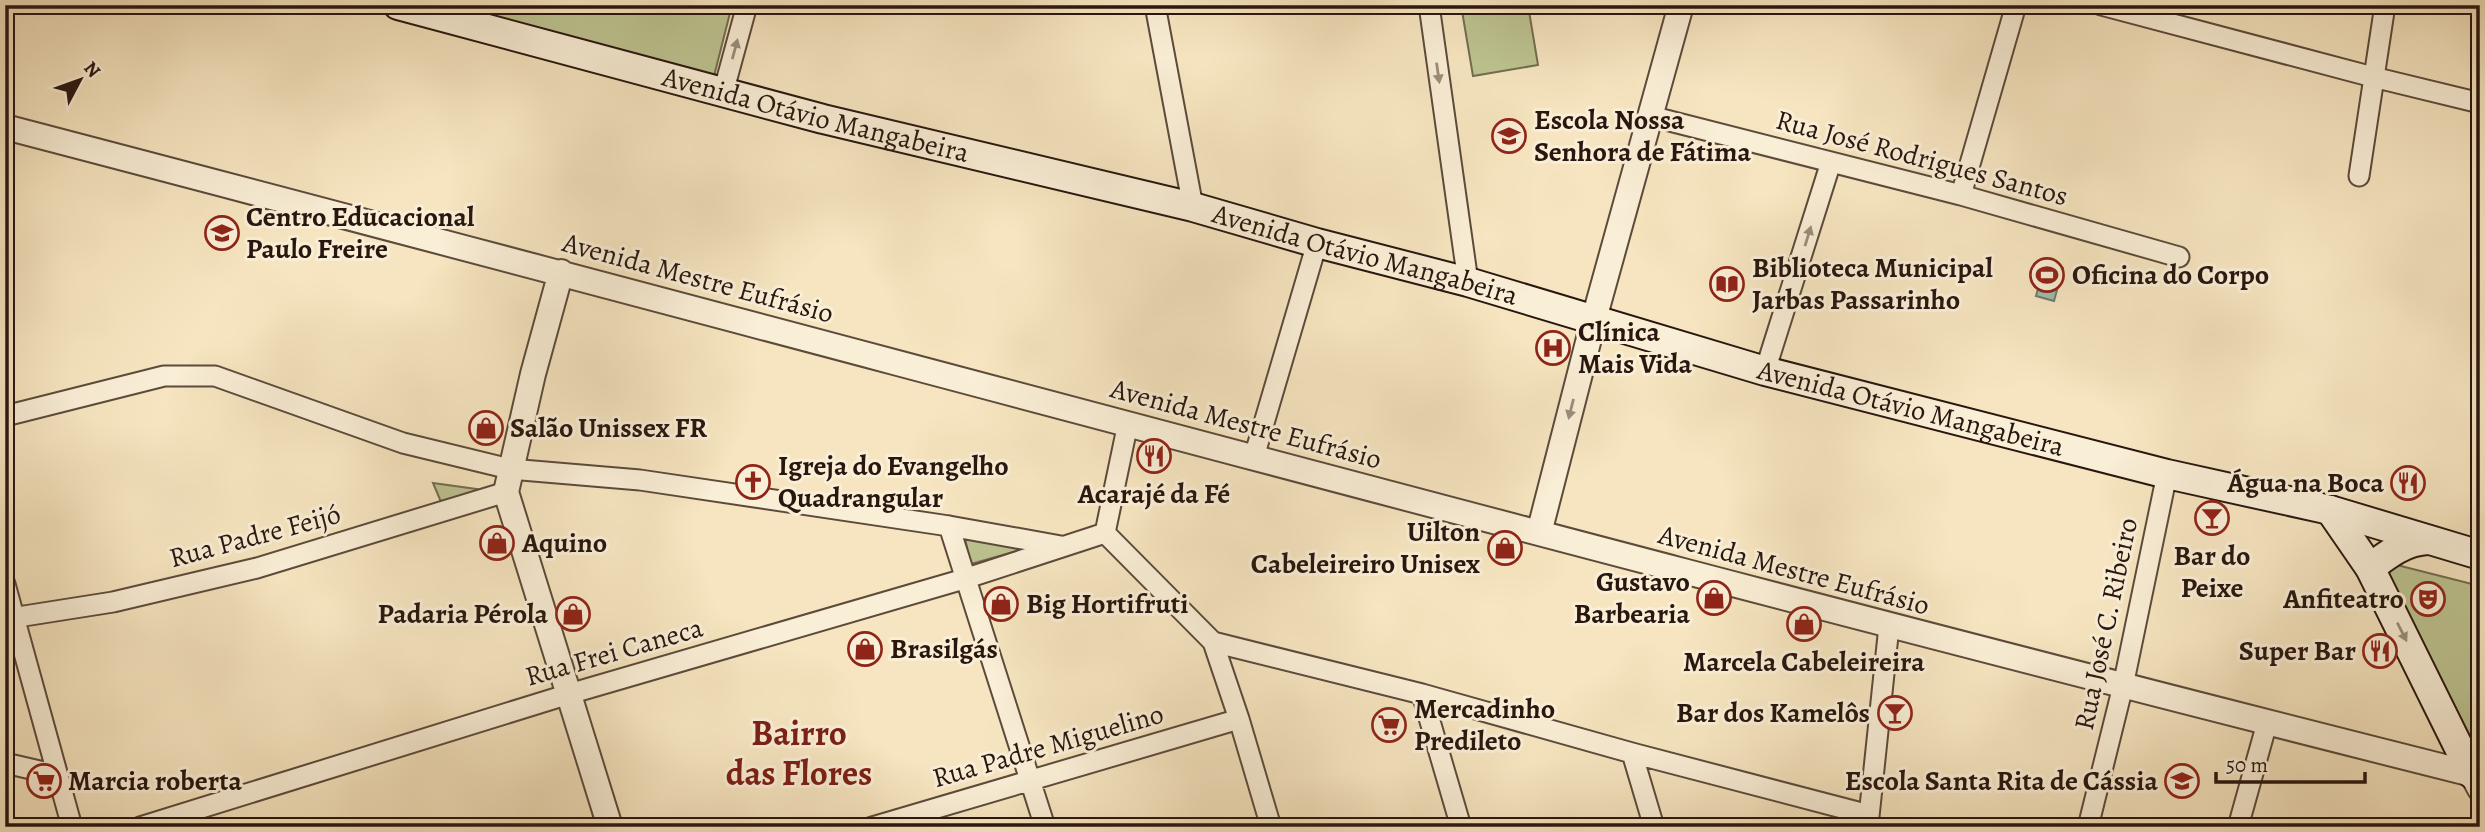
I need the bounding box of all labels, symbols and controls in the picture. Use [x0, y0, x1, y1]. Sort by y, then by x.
one-way arrow [730, 38, 741, 60]
north arrow [46, 46, 116, 116]
text: N [78, 56, 107, 83]
street label: Avenida Otávio Mangabeira [657, 57, 973, 172]
one-way arrow [1433, 62, 1444, 84]
place label: Escola Nossa Senhora de Fátima [1534, 101, 1752, 171]
street label: Rua José Rodrigues Santos [1772, 101, 2072, 215]
school or university icon: Escola Nossa Senhora de Fátima [1490, 117, 1528, 155]
street label: Avenida Otávio Mangabeira [1207, 194, 1522, 315]
place label: Centro Educacional Paulo Freire [246, 198, 475, 268]
school or university icon: Centro Educacional Paulo Freire [203, 214, 241, 252]
street label: Avenida Mestre Eufrásio [557, 223, 838, 332]
one-way arrow [1803, 225, 1813, 246]
place label: Biblioteca Municipal Jarbas Passarinho [1752, 249, 1993, 319]
sports icon: Oficina do Corpo [2028, 256, 2066, 294]
place label: Oficina do Corpo [2072, 256, 2269, 294]
library icon: Biblioteca Municipal Jarbas Passarinho [1708, 265, 1746, 303]
place label: Clínica Mais Vida [1578, 313, 1693, 383]
hospital icon: Clínica Mais Vida [1534, 329, 1572, 367]
street label: Avenida Otávio Mangabeira [1753, 351, 2068, 466]
street label: Avenida Mestre Eufrásio [1105, 369, 1386, 478]
one-way arrow [1565, 398, 1576, 420]
shop icon: Salão Unissex FR [467, 409, 505, 447]
place label: Salão Unissex FR [510, 409, 707, 447]
restaurant icon: Acarajé da Fé [1135, 437, 1173, 475]
place label: Igreja do Evangelho Quadrangular [778, 447, 1009, 517]
church icon: Igreja do Evangelho Quadrangular [734, 463, 772, 501]
place label: Água na Boca [2226, 464, 2384, 502]
restaurant icon: Água na Boca [2389, 464, 2427, 502]
place label: Acarajé da Fé [1077, 475, 1230, 513]
street label: Rua Padre Feijó [165, 495, 345, 577]
bar icon: Bar do Peixe [2193, 499, 2231, 537]
place label: Uilton Cabeleireiro Unisex [1251, 513, 1480, 583]
street label: Rua José C. Ribeiro [2065, 514, 2147, 734]
street label: Avenida Mestre Eufrásio [1653, 515, 1934, 624]
shop icon: Aquino [478, 524, 516, 562]
place label: Aquino [521, 524, 607, 562]
shop icon: Uilton Cabeleireiro Unisex [1486, 529, 1524, 567]
place label: Bar do Peixe [2174, 537, 2250, 607]
place label: Gustavo Barbearia [1574, 563, 1690, 633]
shop icon: Gustavo Barbearia [1695, 579, 1733, 617]
place label: Anfiteatro [2282, 580, 2404, 618]
theatre icon: Anfiteatro [2409, 580, 2447, 618]
shop icon: Big Hortifruti [982, 585, 1020, 623]
place label: Big Hortifruti [1026, 585, 1188, 623]
place label: Padaria Pérola [378, 595, 548, 633]
shop icon: Padaria Pérola [554, 595, 592, 633]
shop icon: Marcela Cabeleireira [1785, 605, 1823, 643]
street label: Rua Frei Caneca [521, 608, 707, 696]
one-way arrow [2396, 622, 2408, 642]
shop icon: Brasilgás [846, 630, 884, 668]
place label: Brasilgás [890, 630, 998, 668]
place label: Super Bar [2239, 632, 2356, 670]
restaurant icon: Super Bar [2361, 632, 2399, 670]
place label: Marcela Cabeleireira [1683, 643, 1925, 681]
place label: Mercadinho Predileto [1414, 690, 1555, 760]
place label: Bar dos Kamelôs [1676, 694, 1870, 732]
bar icon: Bar dos Kamelôs [1876, 694, 1914, 732]
street label: Rua Padre Miguelino [928, 695, 1168, 797]
supermarket icon: Mercadinho Predileto [1370, 706, 1408, 744]
district label: Bairro das Flores [726, 709, 872, 797]
scale bar [2216, 741, 2364, 785]
text: 50 m [2226, 751, 2268, 779]
supermarket icon: Marcia roberta [25, 762, 63, 800]
place label: Marcia roberta [68, 762, 242, 800]
place label: Escola Santa Rita de Cássia [1845, 762, 2158, 800]
school or university icon: Escola Santa Rita de Cássia [2163, 762, 2201, 800]

